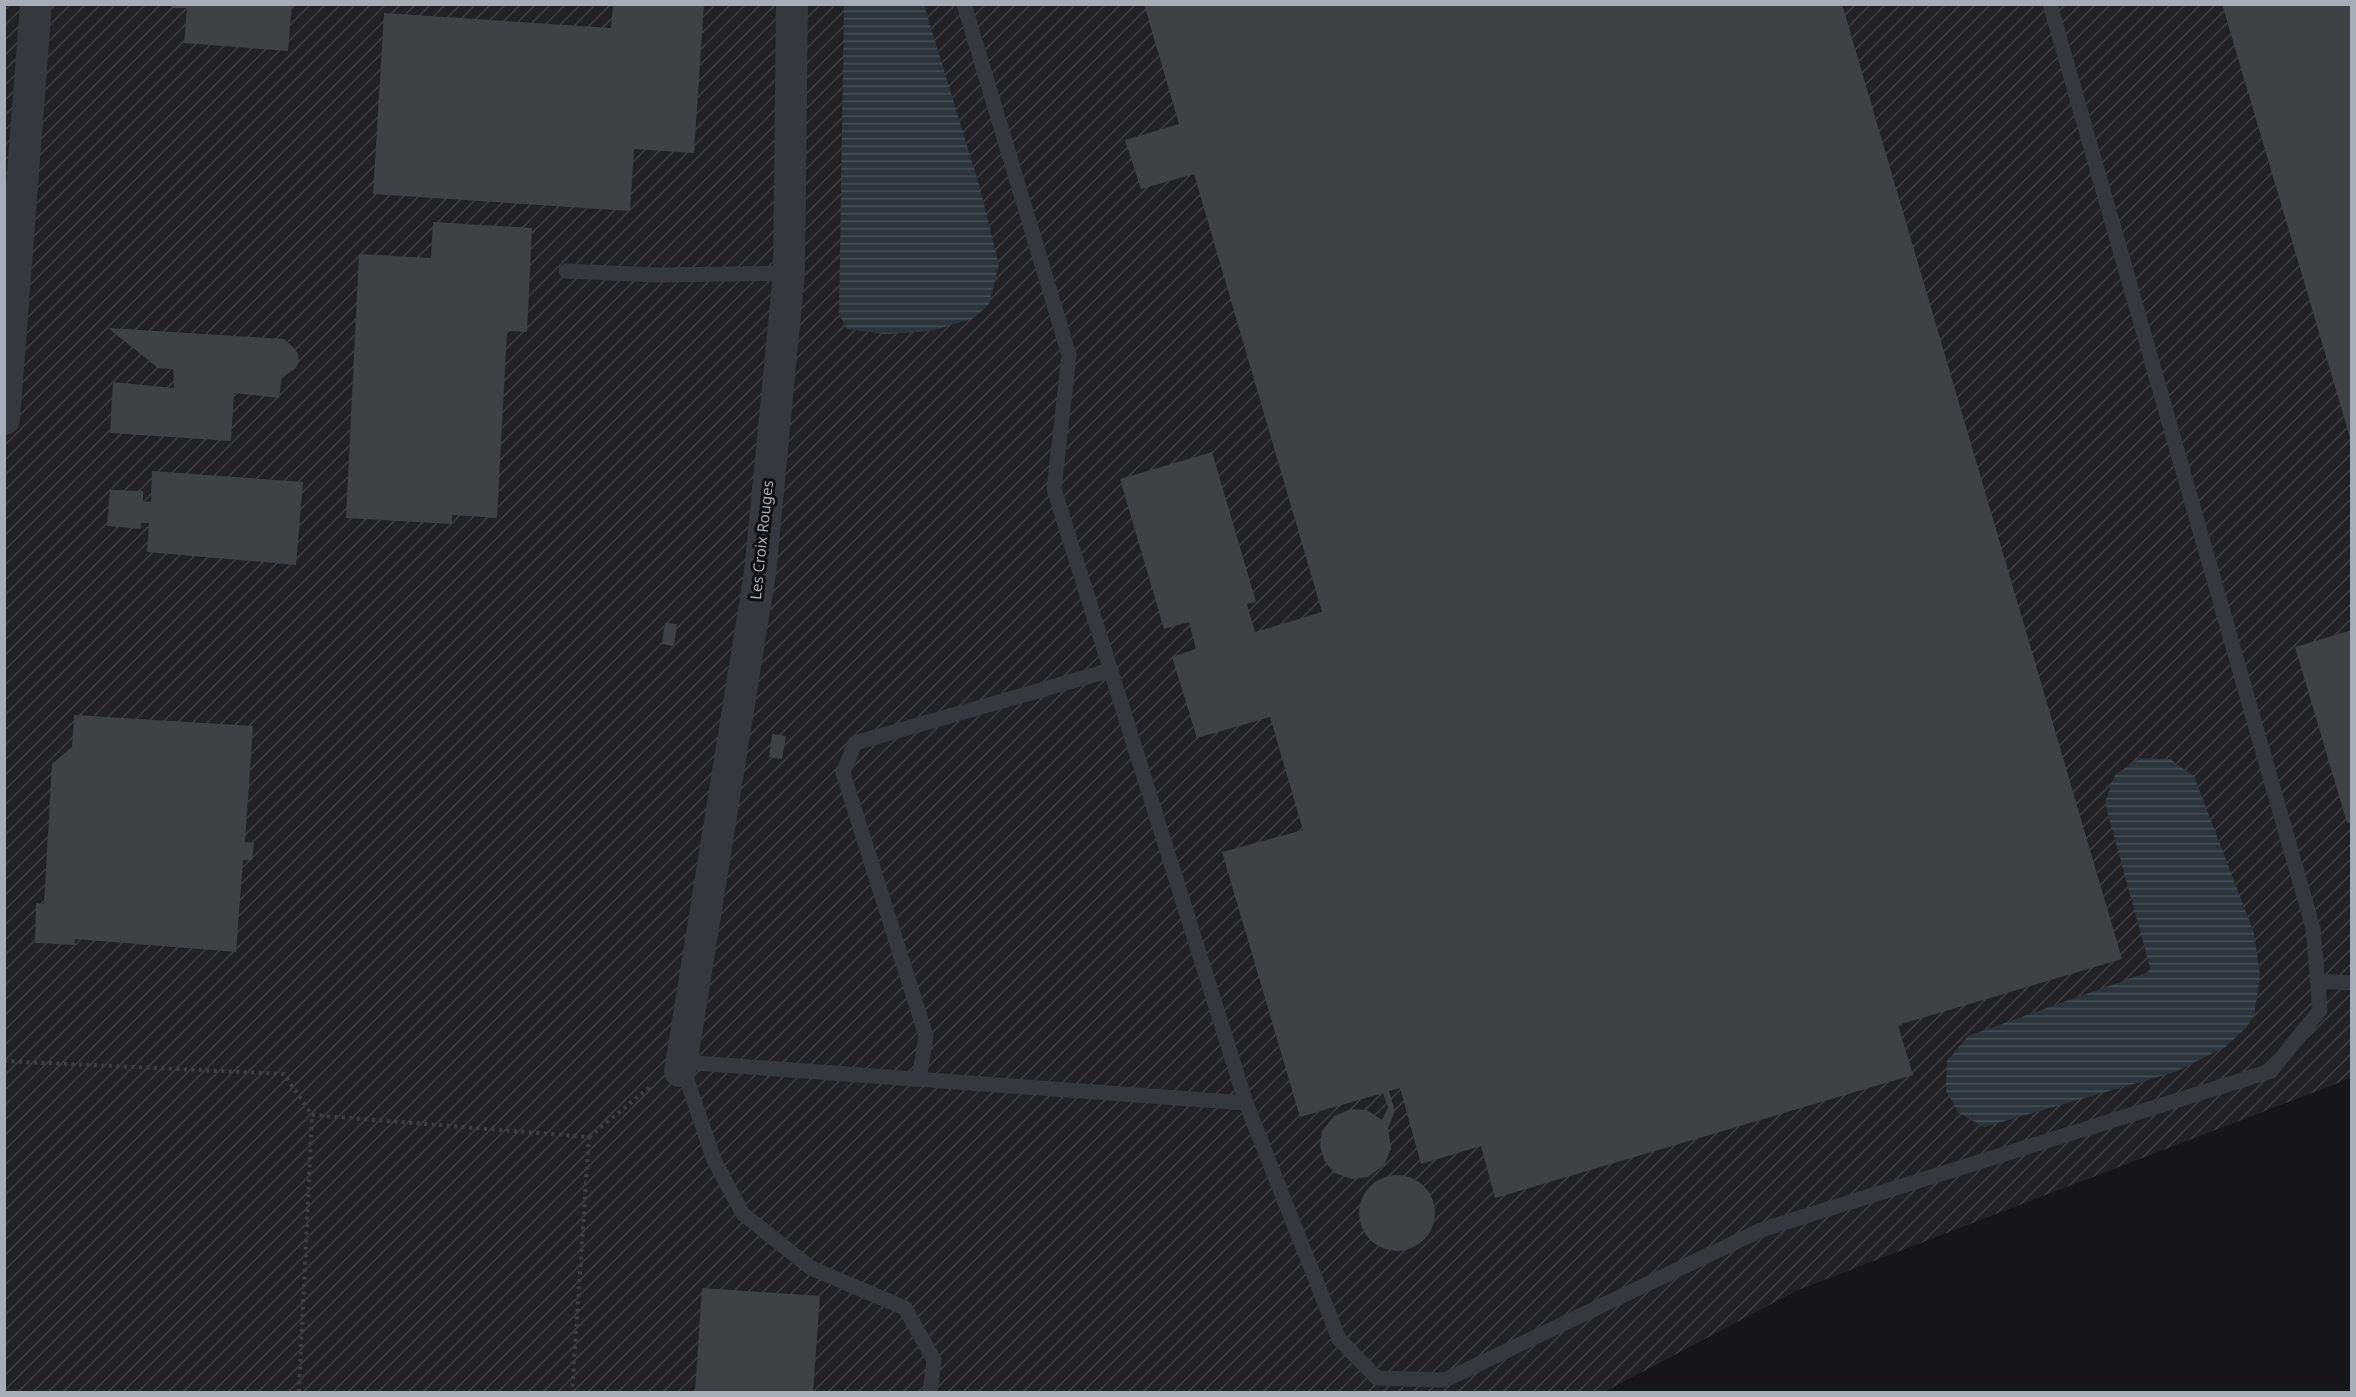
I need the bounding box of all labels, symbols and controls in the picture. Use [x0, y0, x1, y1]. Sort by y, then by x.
street label: Les Croix Rouges [745, 479, 777, 601]

